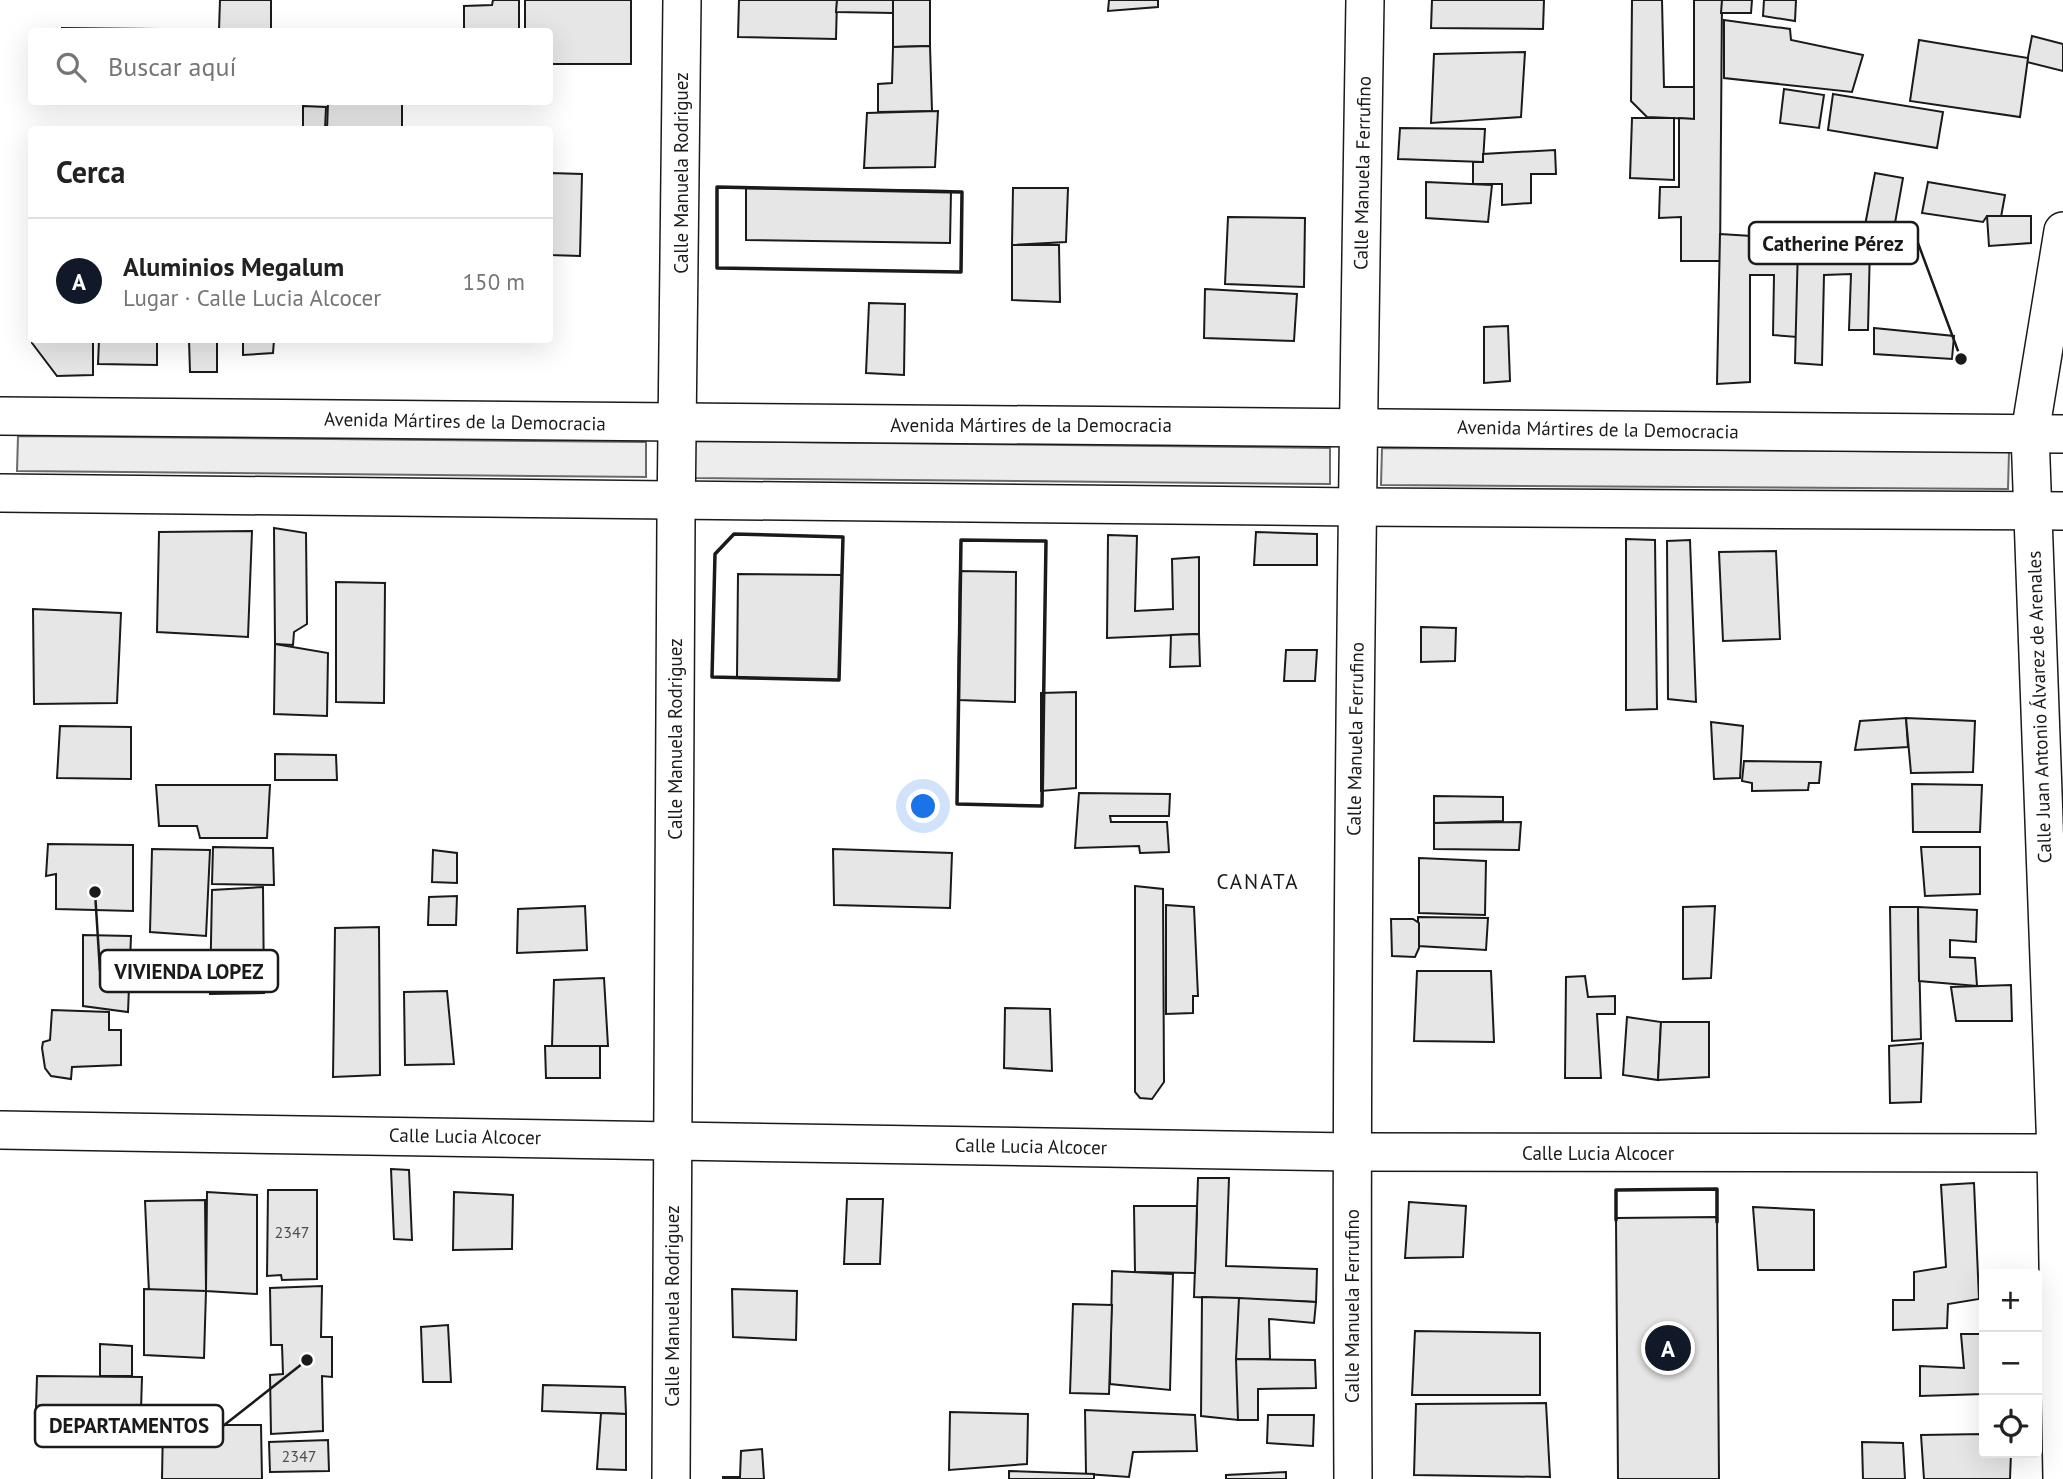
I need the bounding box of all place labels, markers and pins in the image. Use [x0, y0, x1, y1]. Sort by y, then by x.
callout: Catherine Pérez [1749, 222, 1918, 264]
callout: VIVIENDA LOPEZ [100, 950, 278, 992]
pin: A [1645, 1322, 1691, 1374]
callout: DEPARTAMENTOS [35, 1405, 223, 1447]

